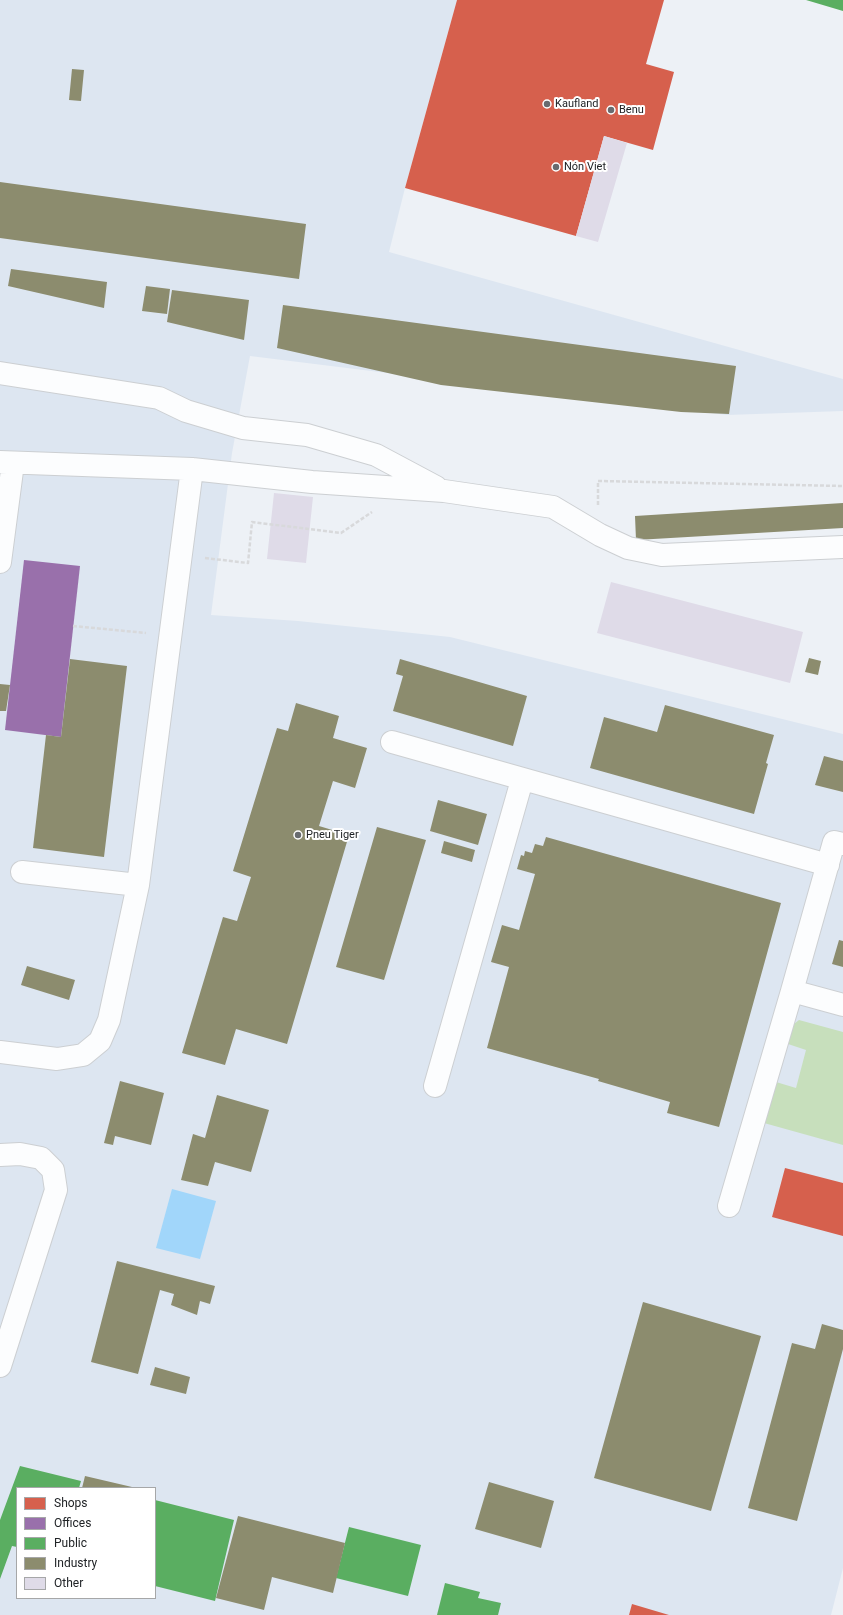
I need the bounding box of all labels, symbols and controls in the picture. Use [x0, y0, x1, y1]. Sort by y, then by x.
place label: Kaufland [555, 97, 598, 111]
marker: Kaufland [542, 99, 552, 109]
place label: Benu [619, 103, 644, 117]
marker: Benu [606, 105, 616, 115]
place label: Nón Viet [564, 160, 606, 174]
marker: Nón Viet [551, 162, 561, 172]
place label: Pneu Tiger [306, 828, 359, 842]
marker: Pneu Tiger [293, 830, 303, 840]
legend [16, 1487, 156, 1599]
text: Shops [54, 1496, 88, 1510]
text: Offices [54, 1516, 91, 1530]
text: Public [54, 1536, 87, 1550]
text: Industry [54, 1556, 97, 1570]
text: Other [54, 1576, 83, 1590]

